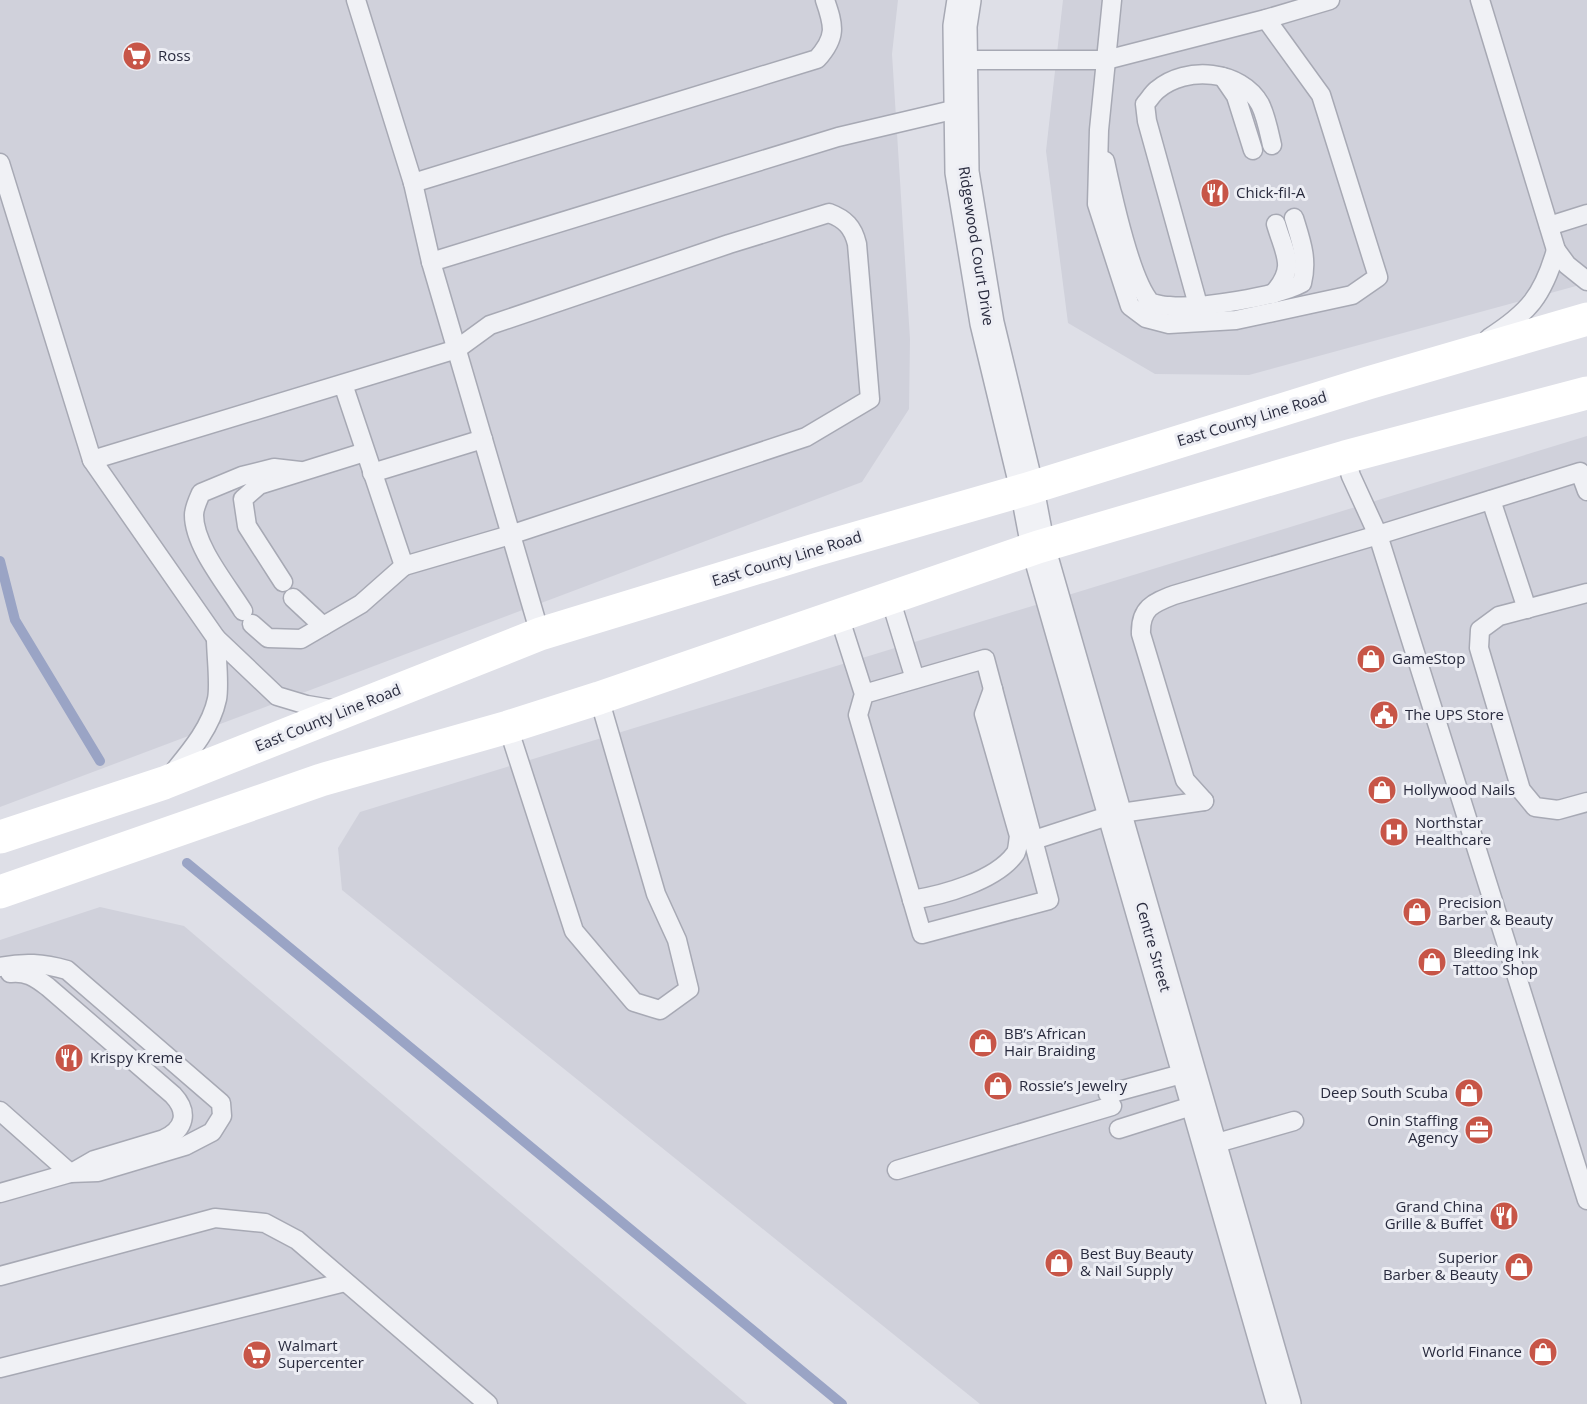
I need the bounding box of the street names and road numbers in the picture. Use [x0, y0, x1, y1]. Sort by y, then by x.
street label: Ridgewood Court Drive [954, 165, 999, 327]
street label: East County Line Road [1174, 386, 1329, 450]
street label: East County Line Road [709, 526, 864, 590]
street label: East County Line Road [252, 679, 404, 755]
street label: Centre Street [1132, 899, 1176, 994]

